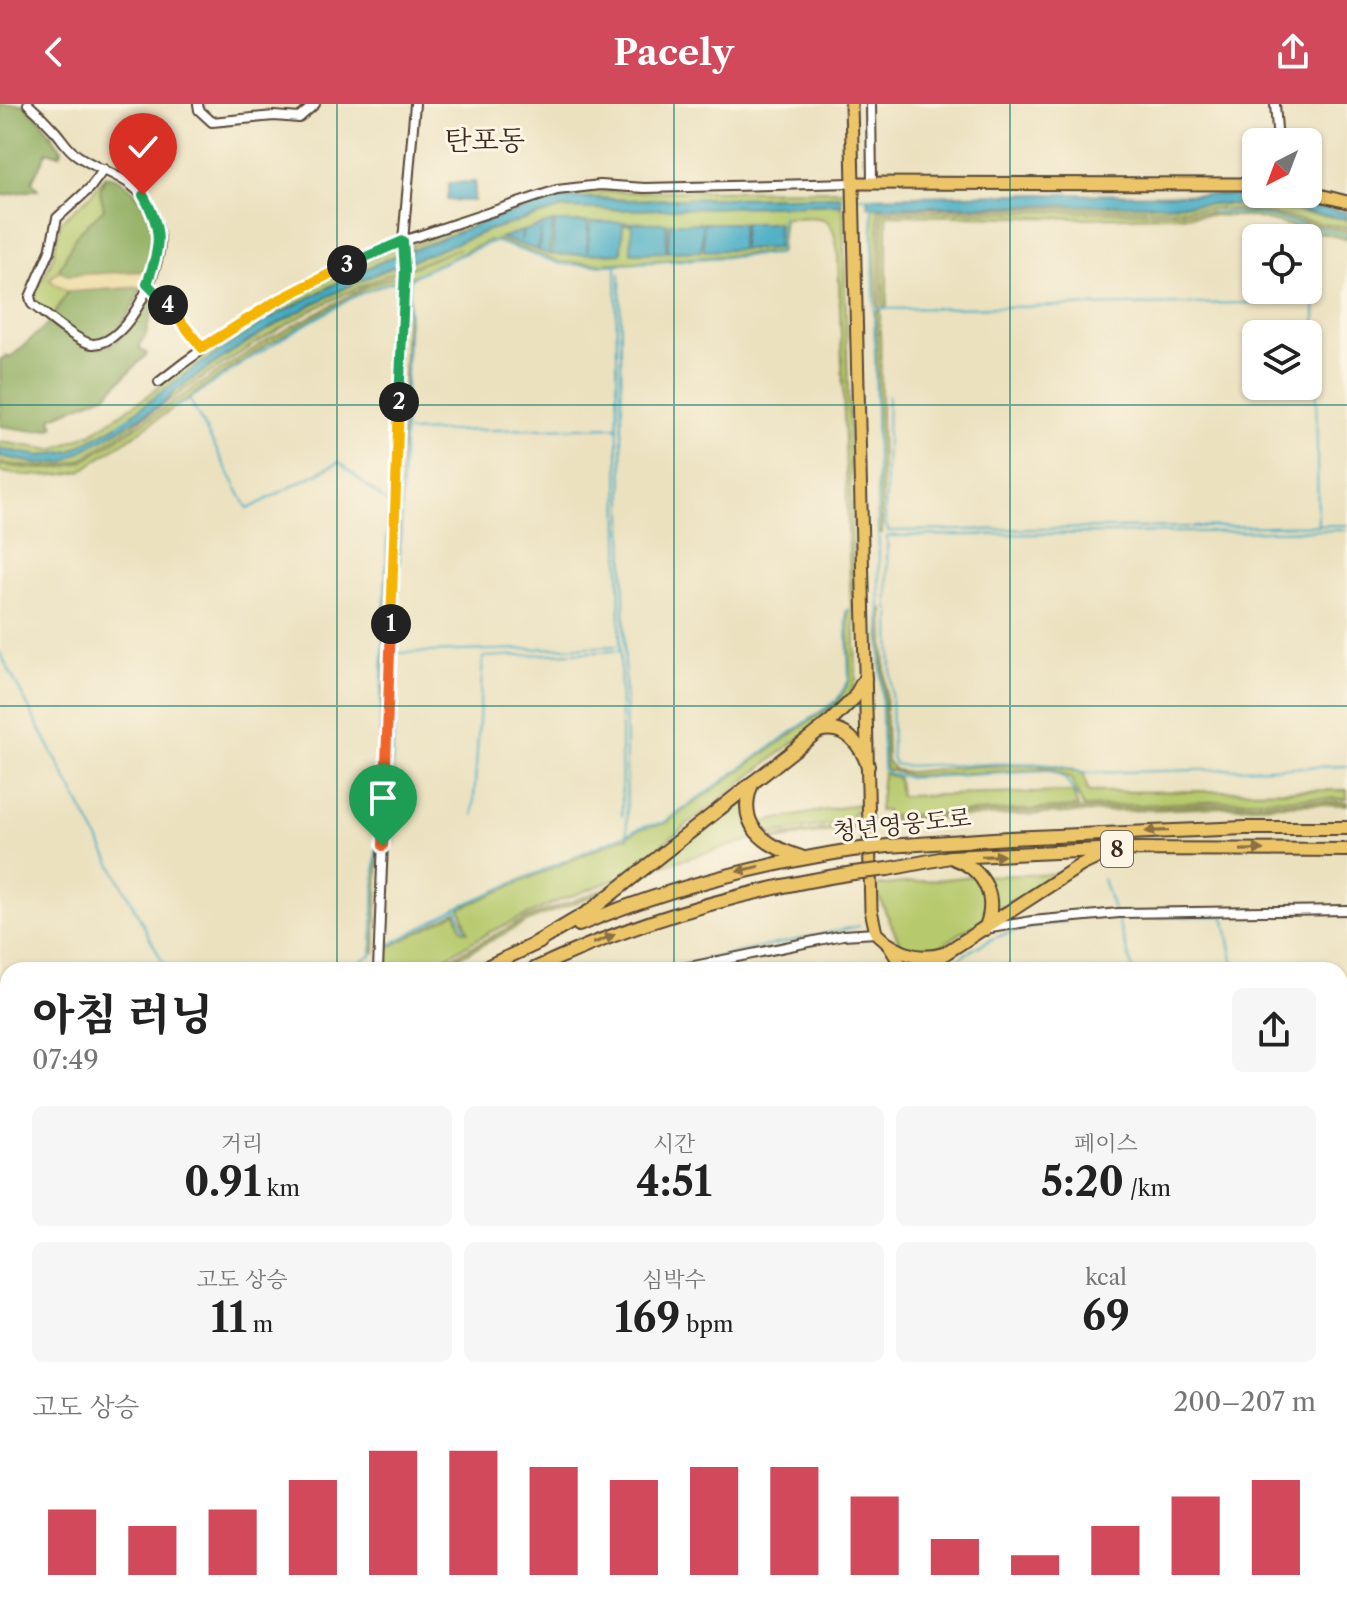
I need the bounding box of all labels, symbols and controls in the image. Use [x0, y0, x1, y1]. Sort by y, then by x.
icon: back [32, 30, 76, 74]
text: Pacely [613, 30, 734, 74]
icon: share [1271, 30, 1315, 74]
pin [109, 113, 177, 195]
district label: 탄포동 [444, 123, 526, 157]
icon: check [121, 125, 165, 169]
north arrow [1242, 128, 1322, 208]
map controls [1242, 128, 1322, 400]
button: locate [1242, 224, 1322, 304]
pin: 3 [327, 245, 367, 285]
text: 3 [341, 251, 353, 278]
pin: 4 [148, 285, 188, 325]
text: 4 [161, 291, 175, 318]
button: layers [1242, 320, 1322, 400]
pin: 2 [379, 382, 419, 422]
text: 2 [393, 388, 406, 415]
pin: 1 [371, 604, 411, 644]
text: 1 [386, 610, 396, 637]
pin [349, 764, 417, 846]
icon: arrive [361, 776, 405, 820]
street label: 청년영웅도로 [831, 803, 973, 846]
one-way arrow [1144, 825, 1169, 838]
road number: 8 [1101, 831, 1133, 867]
one-way arrow [1240, 844, 1265, 856]
one-way arrow [981, 849, 1006, 862]
one-way arrow [736, 864, 761, 876]
one-way arrow [592, 932, 616, 945]
text: 아침 러닝 [32, 987, 213, 1041]
button: share [1232, 988, 1316, 1072]
text: 07:49 [32, 1044, 99, 1076]
text: 거리 [221, 1130, 263, 1157]
text: 시간 [653, 1130, 695, 1157]
text: 페이스 [1074, 1130, 1138, 1157]
text: 0.91 [184, 1157, 261, 1206]
text: 4:51 [636, 1157, 712, 1206]
text: 5:20 [1041, 1157, 1124, 1206]
text: km [261, 1175, 300, 1202]
text: /km [1124, 1175, 1171, 1202]
text: kcal [1085, 1264, 1127, 1291]
text: 고도 상승 [197, 1266, 287, 1293]
text: 심박수 [642, 1266, 706, 1293]
text: 69 [1082, 1291, 1130, 1340]
text: 11 [211, 1293, 247, 1342]
text: 169 [615, 1293, 680, 1342]
text: m [247, 1311, 273, 1338]
text: bpm [680, 1311, 733, 1338]
text: 200–207 m [1173, 1386, 1316, 1418]
text: 고도 상승 [32, 1391, 139, 1423]

